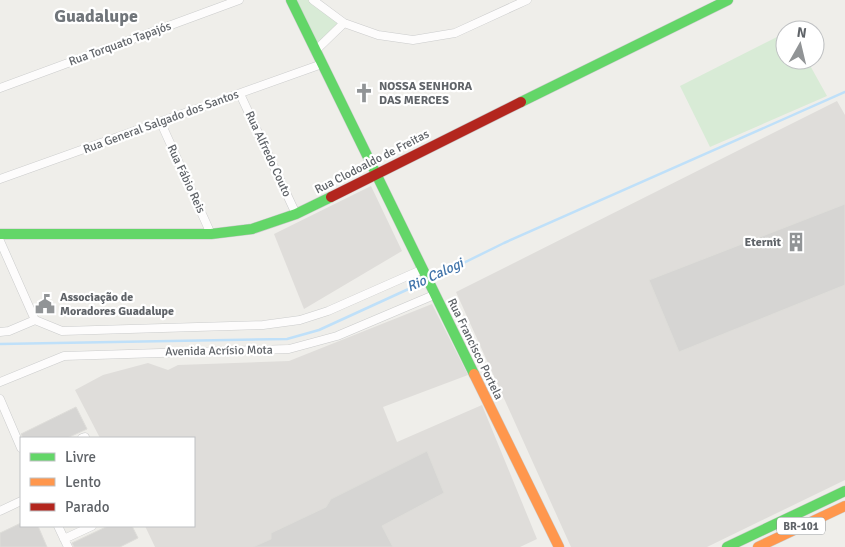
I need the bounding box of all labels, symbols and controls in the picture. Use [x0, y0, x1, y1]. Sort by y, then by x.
district label: Guadalupe [54, 5, 138, 27]
street label: Rua Torquato Tapajós [67, 18, 173, 70]
north arrow [775, 20, 825, 70]
text: N [796, 24, 808, 42]
place label: NOSSA SENHORA DAS MERCES [379, 79, 473, 108]
church icon: NOSSA SENHORA DAS MERCES [353, 82, 375, 104]
street label: Rua General Salgado dos Santos [81, 87, 241, 157]
street label: Rua Alfredo Couto [242, 109, 294, 199]
street label: Rua Clodoaldo de Freitas [312, 127, 432, 197]
street label: Rua Fábio Reis [164, 142, 208, 216]
building icon: Eternit [785, 231, 807, 253]
place label: Eternit [745, 235, 781, 250]
water label: Rio Calogi [404, 254, 467, 295]
place label: Associação de Moradores Guadalupe [60, 290, 174, 319]
public building icon: Associação de Moradores Guadalupe [34, 293, 56, 315]
street label: Rua Francisco Portela [444, 296, 506, 402]
street label: Avenida Acrísio Mota [165, 343, 273, 359]
legend [20, 437, 195, 527]
text: Livre [65, 448, 96, 466]
text: Lento [65, 473, 101, 491]
text: Parado [65, 498, 110, 516]
road number: BR-101 [777, 518, 825, 534]

